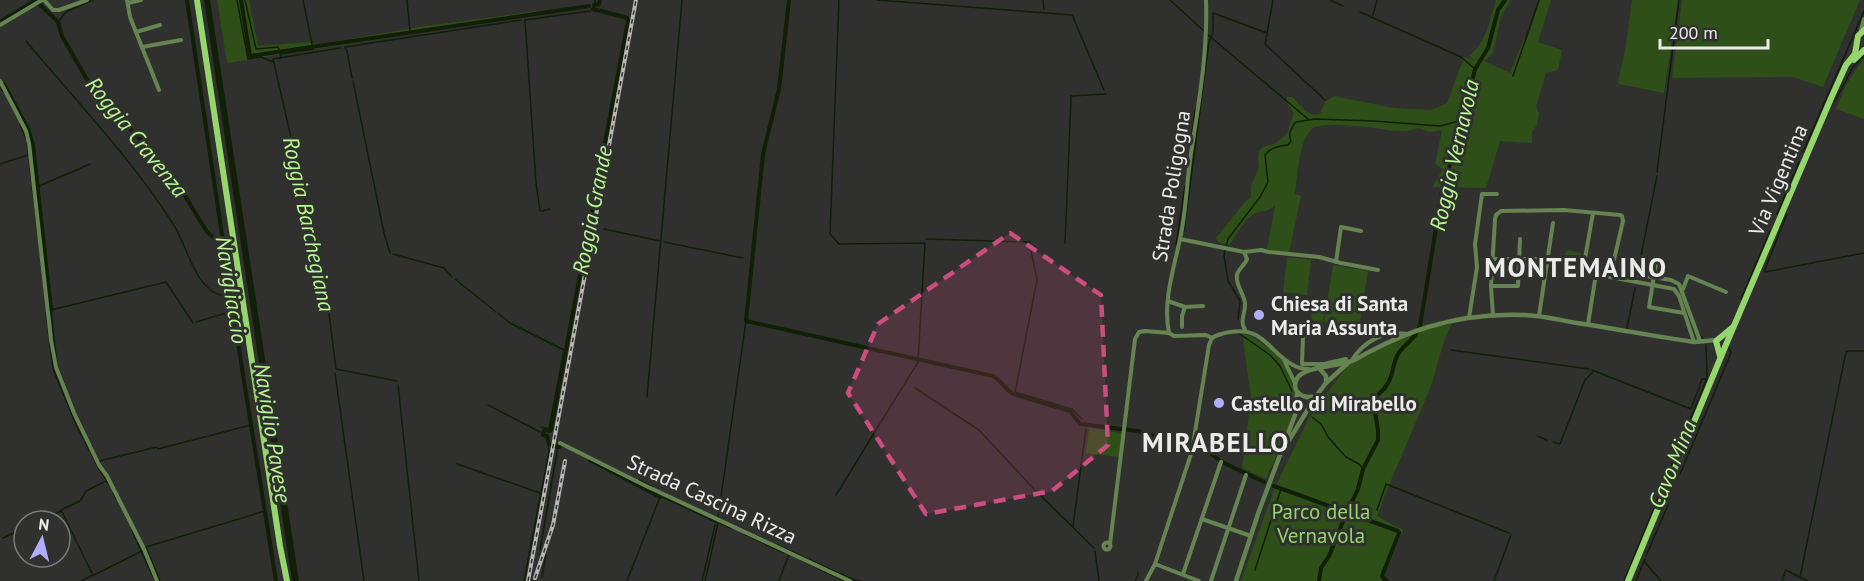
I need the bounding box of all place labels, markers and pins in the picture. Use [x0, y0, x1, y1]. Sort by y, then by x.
place label: Chiesa di Santa Maria Assunta [1271, 290, 1408, 341]
marker: Chiesa di Santa Maria Assunta [1252, 308, 1266, 322]
place label: Castello di Mirabello [1231, 390, 1417, 417]
marker: Castello di Mirabello [1212, 396, 1226, 410]

